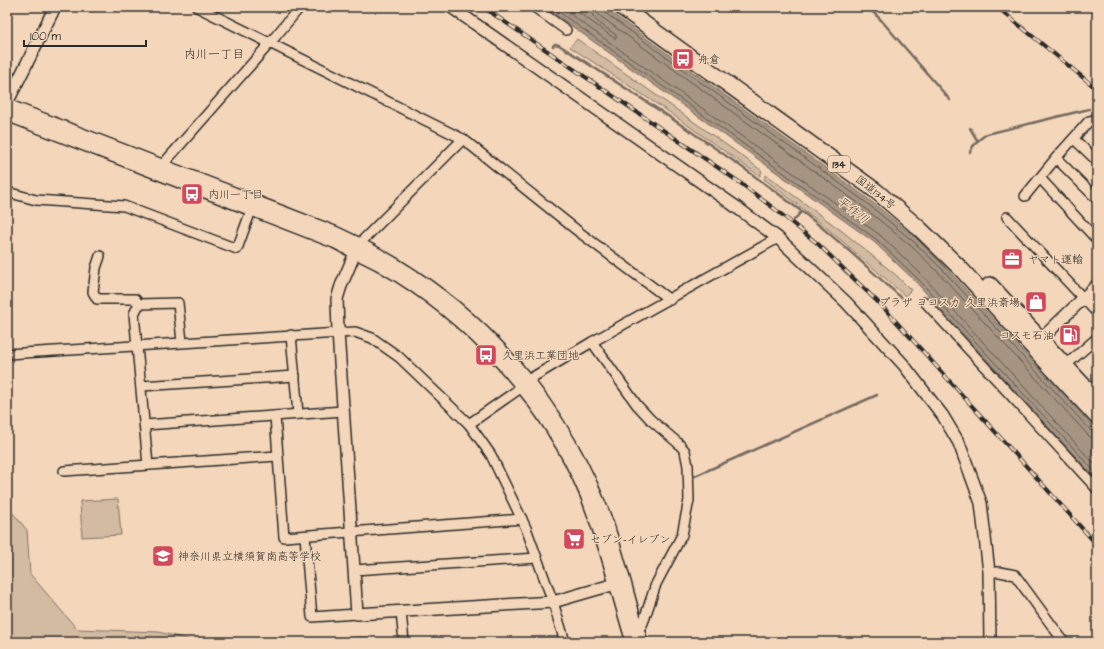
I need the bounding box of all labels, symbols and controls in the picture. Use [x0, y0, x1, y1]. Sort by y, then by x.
scale bar [24, 22, 146, 48]
text: 100 m [30, 28, 61, 45]
district label: 内川一丁目 [184, 46, 244, 63]
bus stop icon: 舟倉 [670, 46, 696, 72]
place label: 舟倉 [698, 52, 720, 67]
road number: 134 [828, 156, 850, 172]
street label: 国道134号 [852, 172, 899, 213]
bus stop icon: 内川一丁目 [179, 181, 205, 207]
place label: 内川一丁目 [208, 187, 263, 202]
water label: 平作川 [833, 193, 872, 228]
office icon: ヤマト運輸 [999, 246, 1025, 272]
place label: ヤマト運輸 [1028, 252, 1083, 267]
shop icon: プラザ ヨコスカ 久里浜斎場 [1023, 289, 1049, 315]
place label: プラザ ヨコスカ 久里浜斎場 [879, 295, 1020, 310]
fuel station icon: コスモ石油 [1057, 322, 1083, 348]
place label: コスモ石油 [999, 328, 1054, 343]
bus stop icon: 久里浜工業団地 [473, 342, 499, 368]
place label: 久里浜工業団地 [502, 348, 579, 363]
supermarket icon: セブン-イレブン [561, 526, 587, 552]
place label: セブン-イレブン [590, 532, 670, 547]
school or university icon: 神奈川県立横須賀南高等学校 [150, 543, 176, 569]
place label: 神奈川県立横須賀南高等学校 [178, 549, 321, 564]

